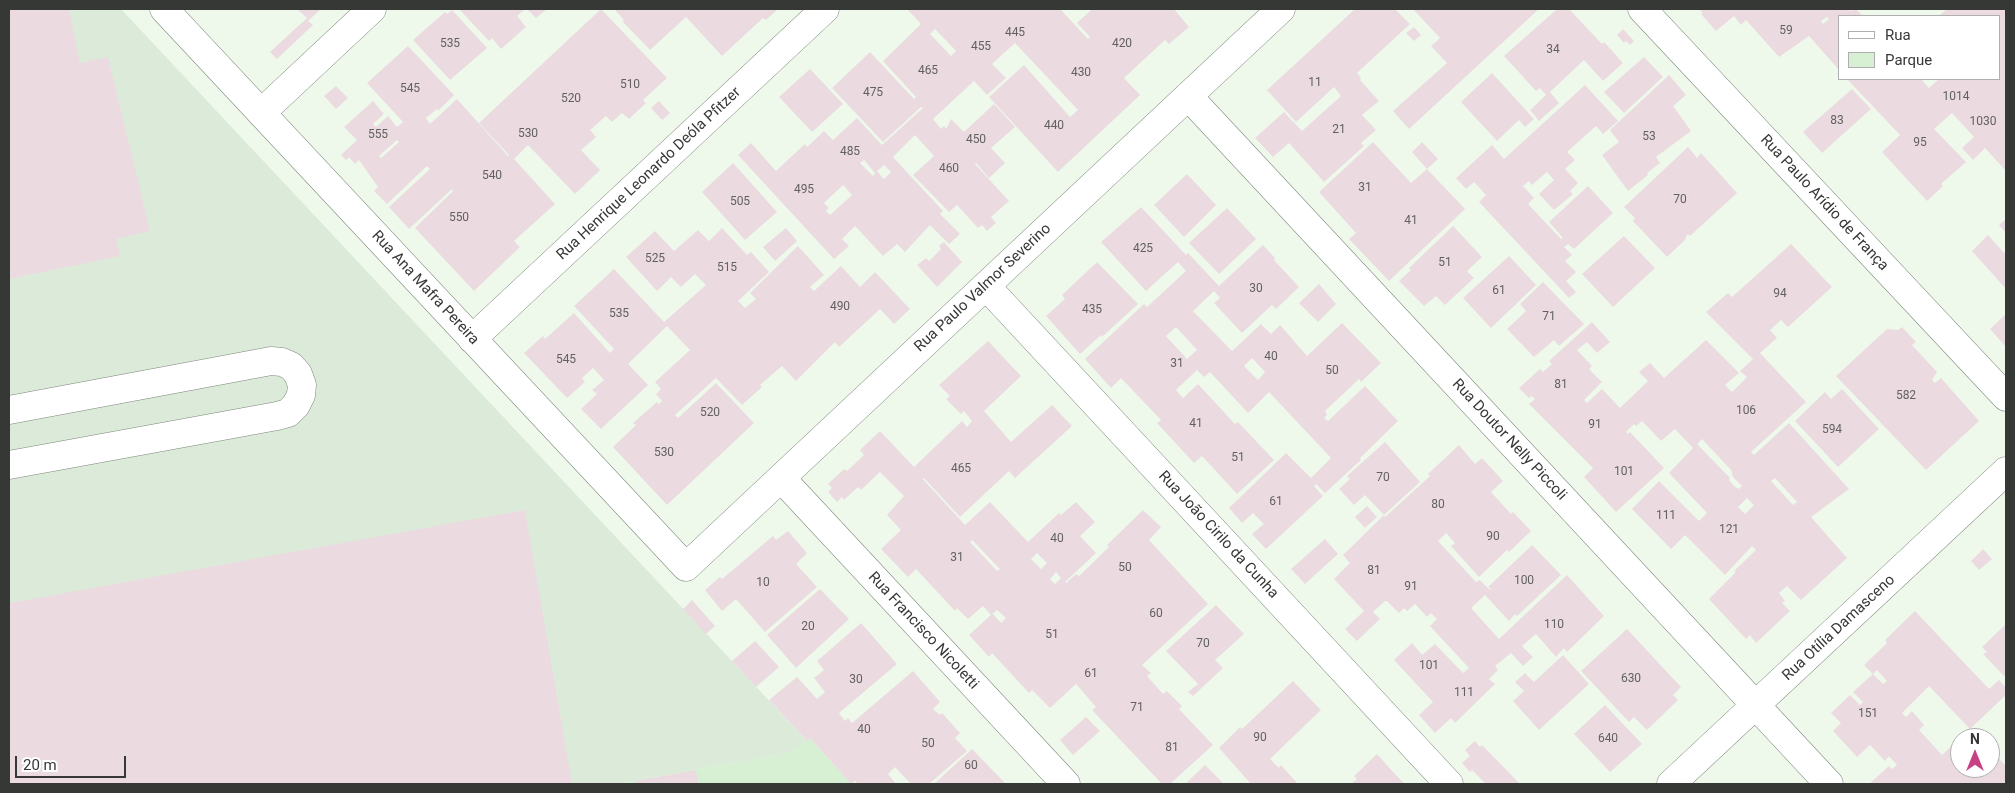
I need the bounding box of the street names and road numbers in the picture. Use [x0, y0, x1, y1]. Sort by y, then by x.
street label: Rua Henrique Leonardo Deóla Pfitzer [553, 84, 745, 264]
street label: Rua Paulo Arídio de França [1756, 131, 1892, 275]
street label: Rua Paulo Valmor Severino [911, 220, 1055, 356]
street label: Rua Ana Mafra Pereira [368, 227, 482, 349]
street label: Rua Doutor Nelly Piccoli [1448, 375, 1570, 505]
street label: Rua João Cirilo da Cunha [1154, 468, 1282, 602]
street label: Rua Francisco Nicoletti [864, 569, 982, 693]
street label: Rua Otília Damasceno [1779, 571, 1899, 685]

